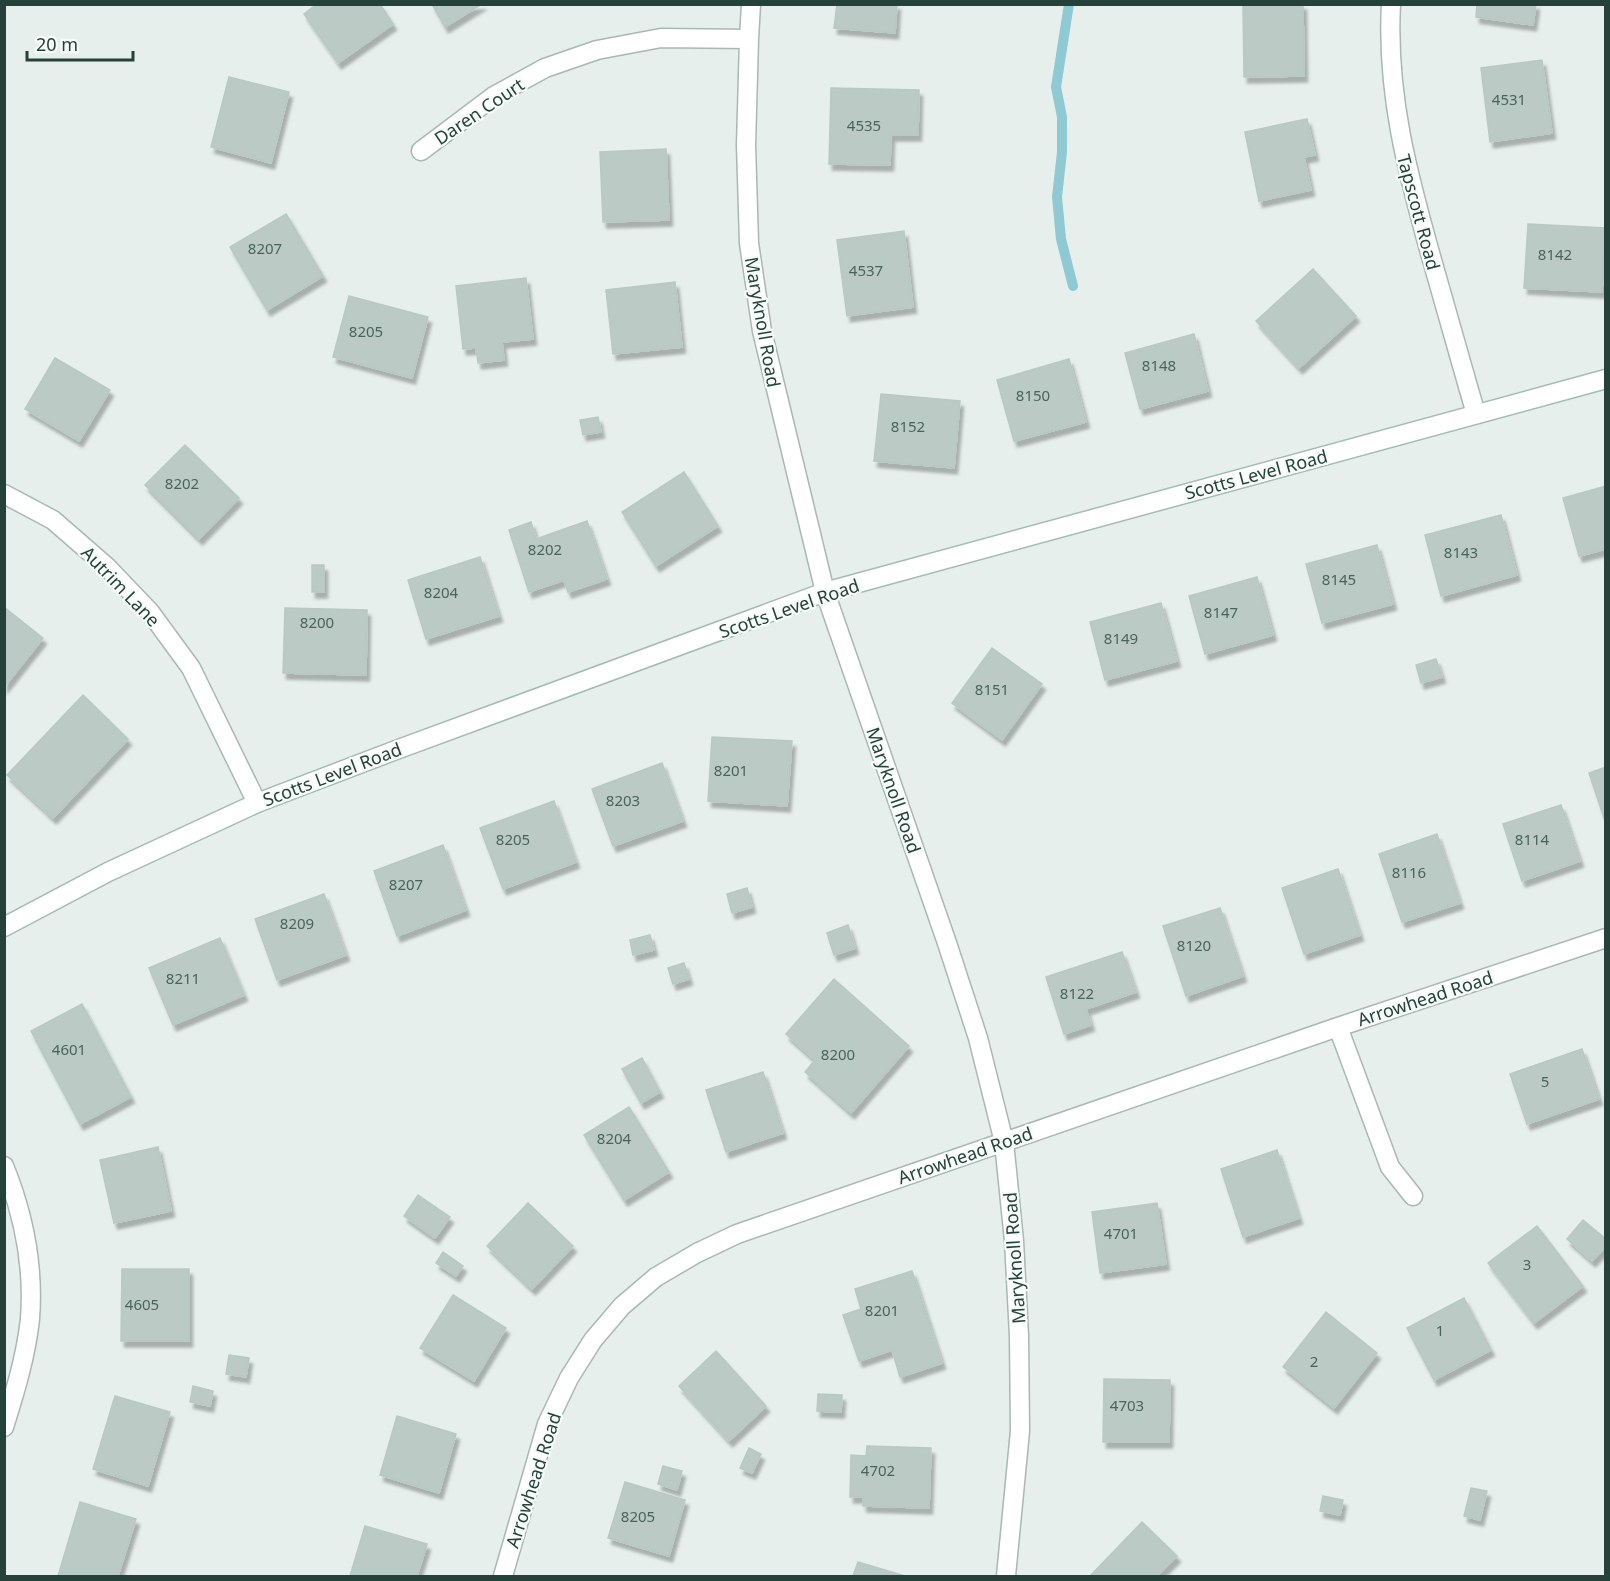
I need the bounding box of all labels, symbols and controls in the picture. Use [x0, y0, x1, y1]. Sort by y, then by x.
scale bar [27, 24, 134, 62]
text: 20 m [36, 32, 78, 56]
street label: Daren Court [429, 72, 529, 150]
house number: 4531 [1492, 89, 1526, 109]
house number: 4535 [847, 115, 881, 135]
street label: Tapscott Road [1392, 152, 1446, 272]
house number: 8207 [248, 238, 282, 258]
house number: 8142 [1538, 244, 1572, 264]
street label: Maryknoll Road [740, 255, 786, 389]
house number: 4537 [849, 260, 883, 280]
house number: 8205 [349, 321, 383, 341]
house number: 8148 [1142, 355, 1176, 375]
house number: 8150 [1016, 385, 1050, 405]
house number: 8152 [891, 416, 925, 436]
street label: Scotts Level Road [1182, 443, 1330, 505]
house number: 8202 [165, 473, 199, 493]
house number: 8202 [528, 539, 562, 559]
street label: Autrim Lane [76, 540, 166, 632]
house number: 8143 [1444, 542, 1478, 562]
house number: 8145 [1322, 569, 1356, 589]
street label: Scotts Level Road [716, 573, 862, 643]
house number: 8204 [424, 582, 459, 602]
house number: 8147 [1204, 602, 1238, 622]
house number: 8200 [300, 612, 334, 632]
house number: 8149 [1104, 628, 1138, 648]
house number: 8151 [975, 679, 1009, 699]
street label: Maryknoll Road [861, 724, 927, 856]
street label: Scotts Level Road [259, 736, 405, 812]
house number: 8201 [714, 760, 748, 780]
house number: 8203 [606, 790, 640, 810]
house number: 8205 [496, 829, 530, 849]
house number: 8114 [1515, 829, 1550, 849]
house number: 8116 [1392, 862, 1426, 882]
house number: 8207 [389, 874, 423, 894]
house number: 8209 [280, 913, 314, 933]
house number: 8120 [1177, 935, 1211, 955]
street label: Arrowhead Road [1354, 965, 1496, 1031]
house number: 8211 [166, 968, 200, 988]
house number: 8122 [1060, 983, 1094, 1003]
house number: 4601 [52, 1039, 86, 1059]
house number: 8200 [821, 1044, 855, 1064]
house number: 5 [1541, 1071, 1549, 1091]
street label: Arrowhead Road [894, 1121, 1036, 1189]
house number: 8204 [597, 1128, 632, 1148]
street label: Maryknoll Road [997, 1191, 1031, 1325]
house number: 4701 [1104, 1223, 1138, 1243]
house number: 3 [1523, 1254, 1531, 1274]
house number: 4605 [125, 1294, 159, 1314]
house number: 8201 [865, 1300, 899, 1320]
house number: 1 [1436, 1320, 1444, 1340]
house number: 2 [1310, 1351, 1318, 1371]
house number: 4703 [1110, 1395, 1144, 1415]
street label: Arrowhead Road [500, 1409, 566, 1551]
house number: 4702 [861, 1460, 895, 1480]
house number: 8205 [621, 1506, 655, 1526]

